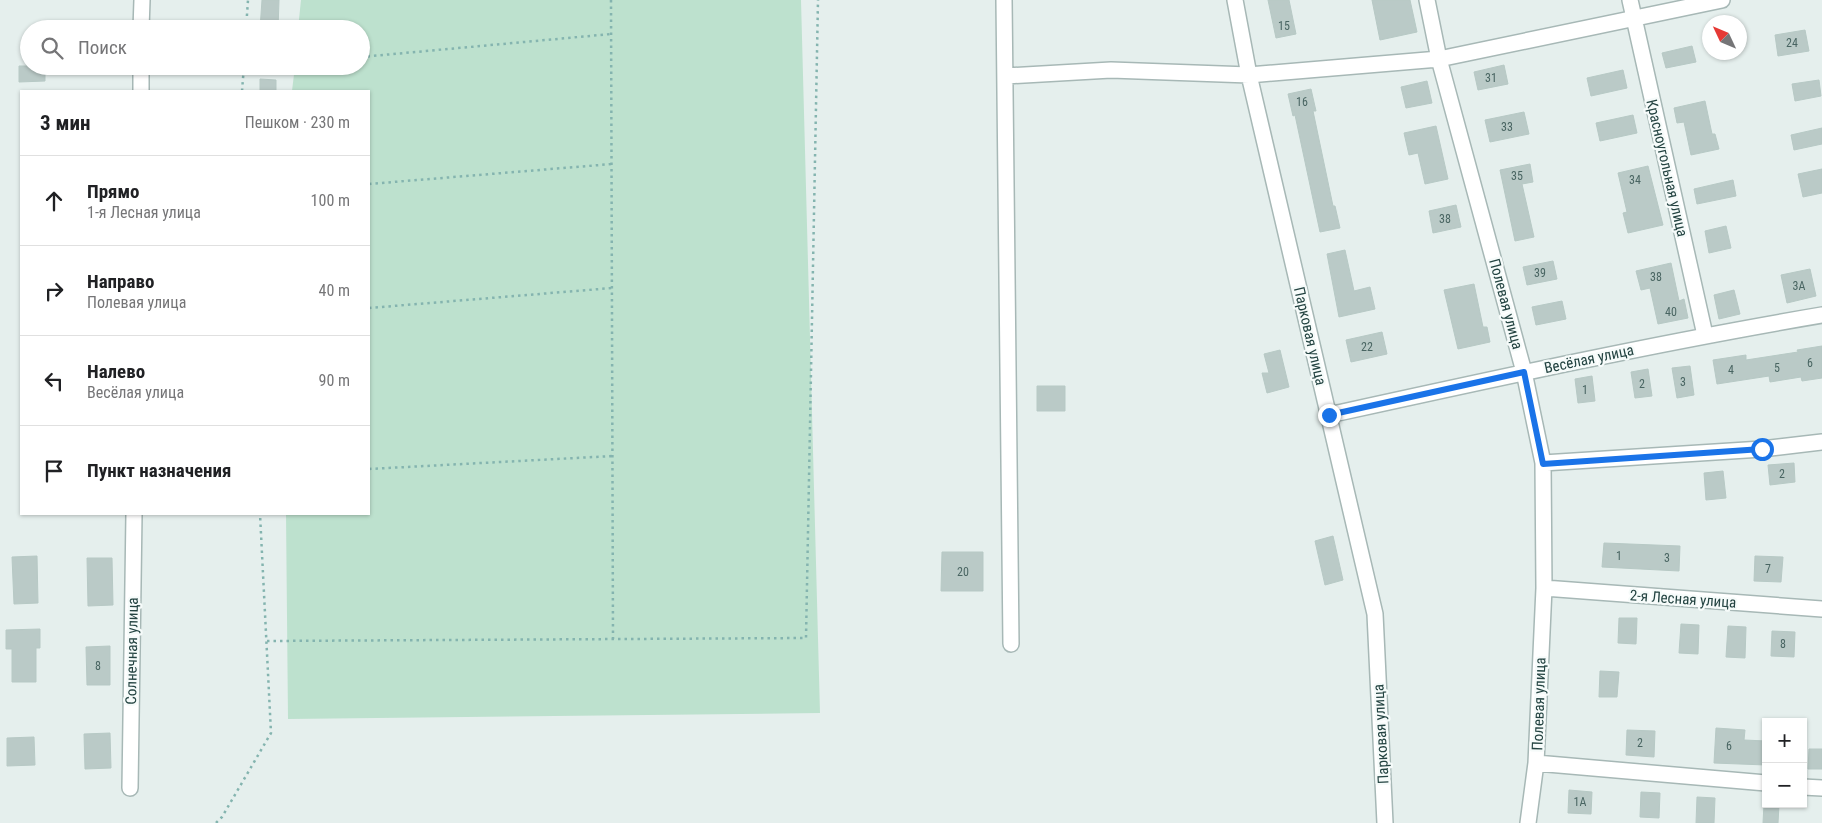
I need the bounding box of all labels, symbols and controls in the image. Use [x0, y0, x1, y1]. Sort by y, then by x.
north arrow [1702, 15, 1747, 60]
house number: 15 [1278, 19, 1290, 33]
search box [20, 20, 370, 75]
icon: search [38, 34, 66, 62]
text: Поиск [78, 36, 127, 59]
house number: 24 [1786, 36, 1798, 50]
house number: 31 [1485, 71, 1497, 85]
house number: 16 [1296, 95, 1308, 109]
street label: Красноугольная улица [1642, 98, 1692, 238]
text: 3 мин [40, 111, 90, 135]
text: Пешком · 230 m [245, 113, 350, 132]
house number: 33 [1501, 120, 1513, 134]
house number: 35 [1511, 169, 1523, 183]
house number: 34 [1629, 173, 1641, 187]
text: Прямо [87, 180, 140, 203]
icon: ahead [40, 187, 68, 215]
text: 100 m [311, 191, 350, 210]
text: 1-я Лесная улица [87, 203, 201, 222]
house number: 38 [1439, 212, 1451, 226]
street label: Полевая улица [1485, 257, 1527, 351]
house number: 39 [1534, 266, 1546, 280]
text: Направо [87, 270, 154, 293]
house number: 38 [1650, 270, 1662, 284]
icon: right [40, 277, 68, 305]
house number: 3А [1793, 279, 1806, 293]
text: 40 m [318, 281, 350, 300]
street label: Парковая улица [1290, 285, 1330, 387]
text: Полевая улица [87, 293, 186, 312]
house number: 40 [1665, 305, 1677, 319]
house number: 22 [1361, 340, 1373, 354]
street label: Весёлая улица [1543, 341, 1635, 377]
house number: 6 [1807, 356, 1813, 370]
text: Налево [87, 360, 145, 383]
house number: 5 [1774, 361, 1780, 375]
house number: 4 [1728, 363, 1734, 377]
icon: left [40, 367, 68, 395]
text: 90 m [318, 371, 350, 390]
house number: 3 [1680, 375, 1686, 389]
house number: 2 [1639, 377, 1645, 391]
text: Весёлая улица [87, 383, 184, 402]
house number: 1 [1582, 383, 1588, 397]
route end [1318, 404, 1341, 427]
route start [1751, 438, 1774, 461]
icon: arrive [40, 457, 68, 485]
text: Пункт назначения [87, 459, 231, 482]
house number: 2 [1779, 467, 1785, 481]
house number: 1 [1616, 549, 1622, 563]
house number: 3 [1664, 551, 1670, 565]
house number: 7 [1765, 562, 1771, 576]
house number: 20 [957, 565, 969, 579]
street label: 2-я Лесная улица [1629, 586, 1737, 612]
street label: Солнечная улица [122, 597, 142, 705]
house number: 8 [1780, 637, 1786, 651]
street label: Полевая улица [1528, 657, 1550, 751]
house number: 8 [95, 659, 101, 673]
street label: Парковая улица [1369, 684, 1393, 784]
map controls [1762, 718, 1807, 808]
button: + [1762, 718, 1807, 763]
house number: 2 [1637, 736, 1643, 750]
house number: 6 [1726, 739, 1732, 753]
button: − [1762, 763, 1807, 808]
house number: 1А [1574, 795, 1587, 809]

